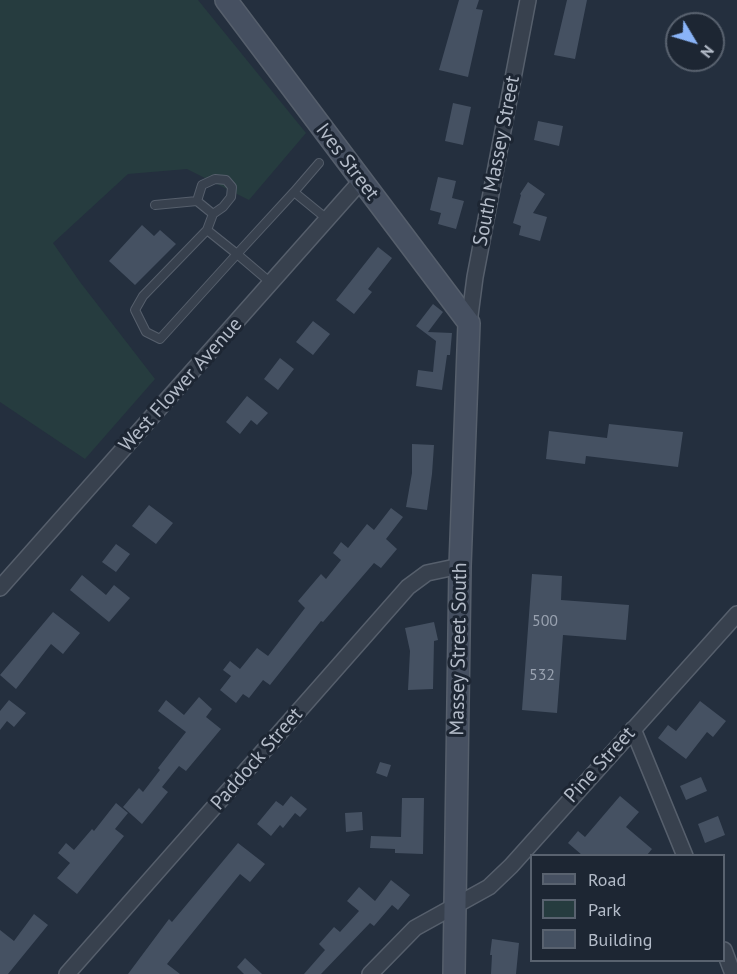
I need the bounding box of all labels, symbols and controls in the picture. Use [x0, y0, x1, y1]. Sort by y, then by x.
north arrow [665, 12, 725, 72]
text: N [696, 42, 719, 62]
street label: South Massey Street [469, 74, 525, 248]
street label: Ives Street [310, 119, 384, 205]
street label: West Flower Avenue [114, 313, 248, 457]
street label: Massey Street South [445, 562, 473, 736]
house number: 500 [532, 611, 558, 631]
house number: 532 [529, 665, 555, 685]
street label: Paddock Street [206, 703, 308, 815]
street label: Pine Street [560, 722, 640, 808]
legend [530, 854, 725, 962]
text: Road [588, 868, 626, 891]
text: Park [588, 898, 621, 921]
text: Building [588, 928, 652, 951]

